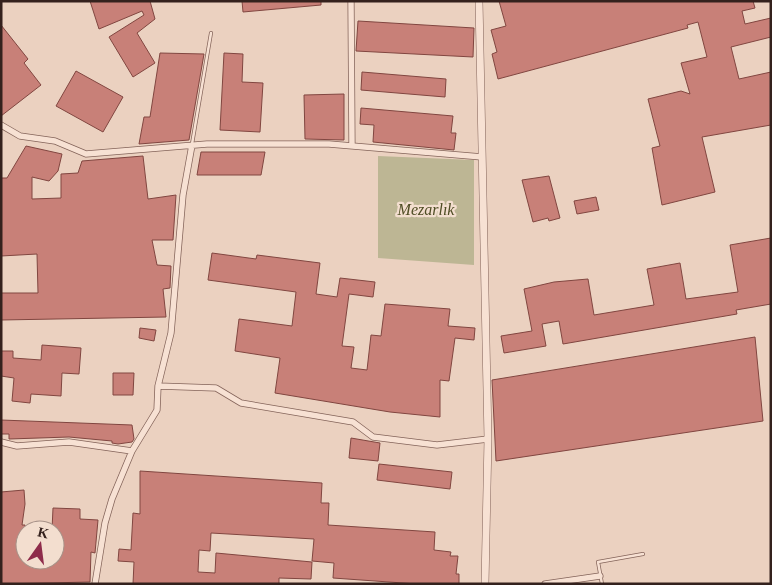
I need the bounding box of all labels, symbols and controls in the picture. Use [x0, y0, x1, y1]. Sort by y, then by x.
park label: Mezarlık [397, 201, 455, 218]
north arrow [15, 520, 65, 570]
text: K [36, 524, 50, 541]

